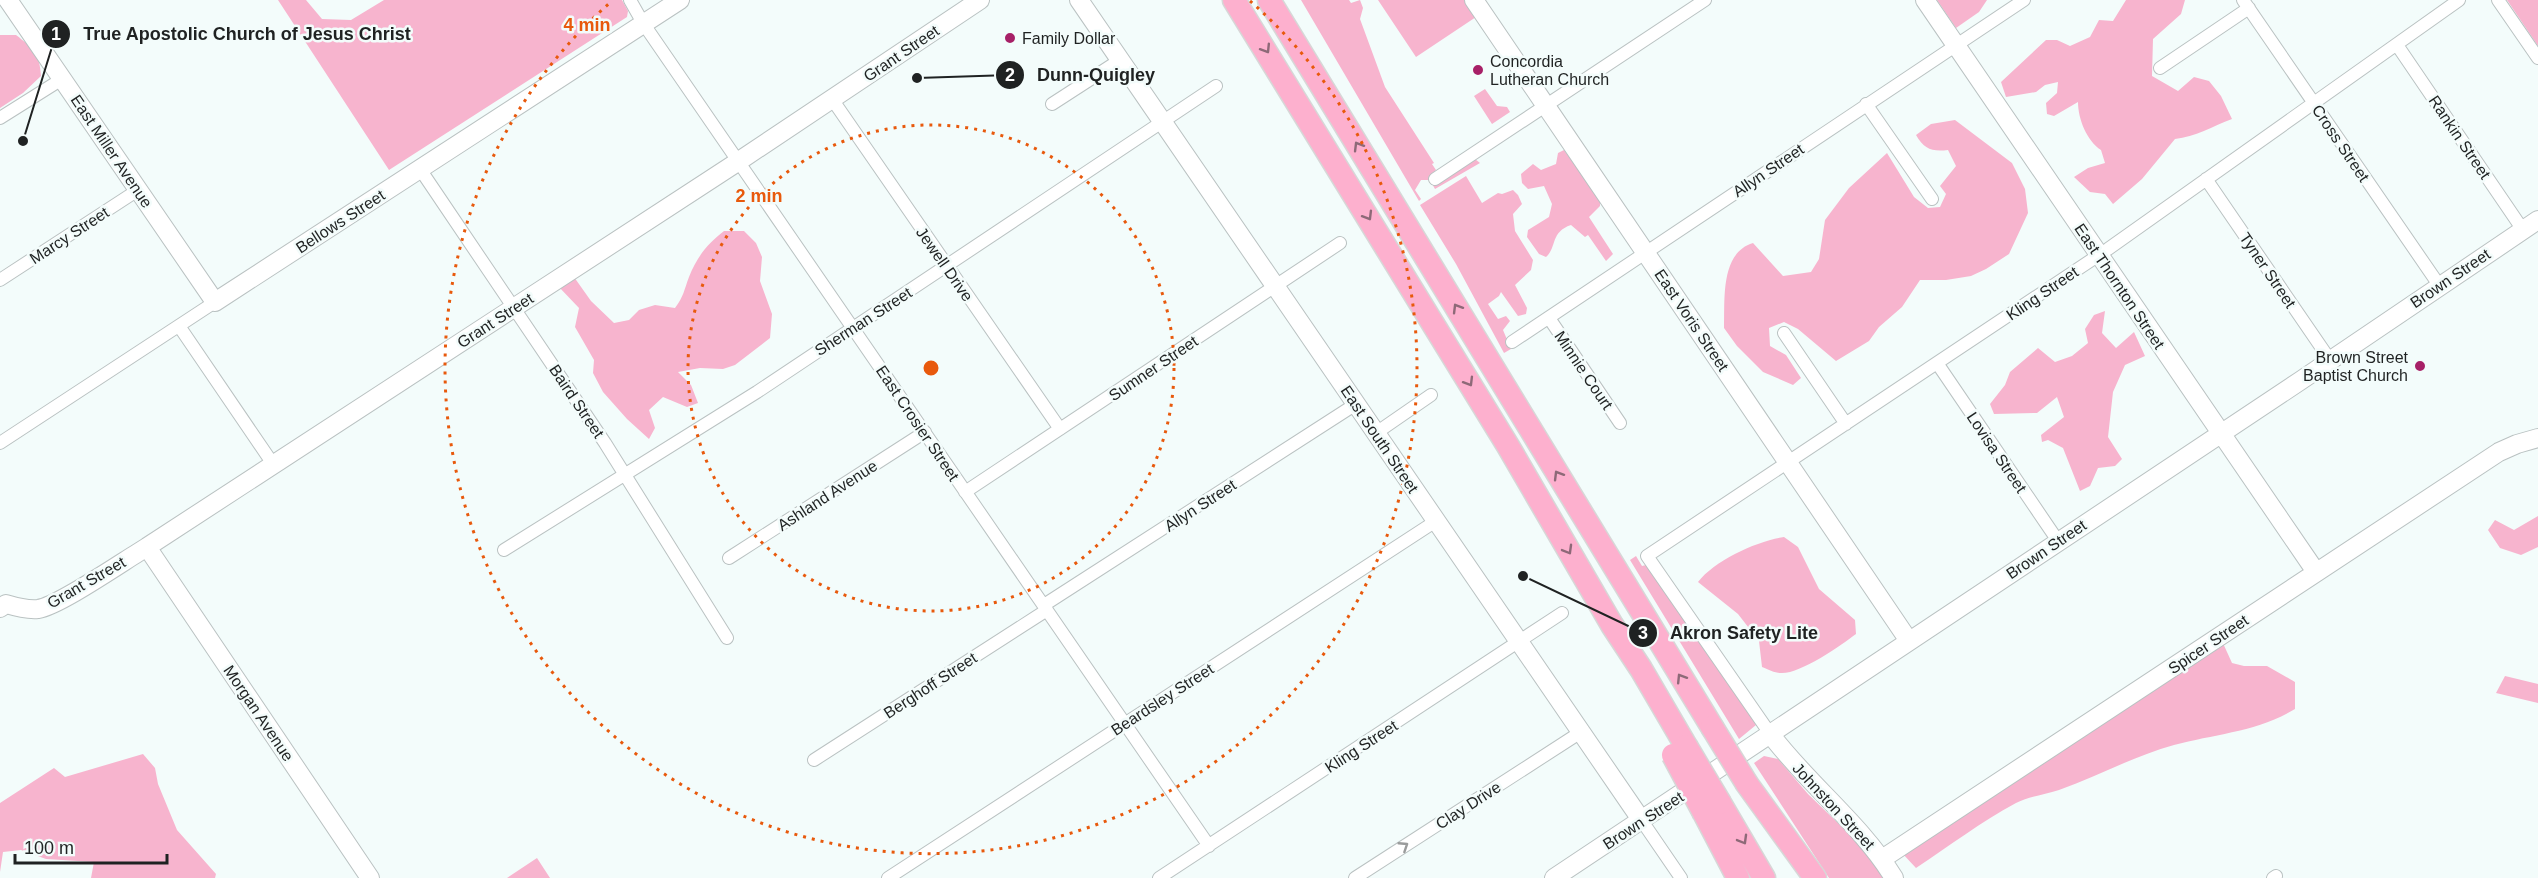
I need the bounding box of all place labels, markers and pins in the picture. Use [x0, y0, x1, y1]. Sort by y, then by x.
callout: True Apostolic Church of Jesus Christ [41, 16, 423, 52]
place label: Family Dollar [1022, 30, 1116, 47]
marker: Family Dollar [1003, 31, 1017, 45]
place label: Concordia Lutheran Church [1490, 53, 1609, 88]
callout: Dunn-Quigley [995, 57, 1167, 93]
marker: Concordia Lutheran Church [1471, 63, 1485, 77]
place label: Brown Street Baptist Church [2303, 349, 2409, 384]
centre of rings [921, 358, 941, 378]
marker: Brown Street Baptist Church [2413, 359, 2427, 373]
callout: Akron Safety Lite [1628, 615, 1830, 651]

